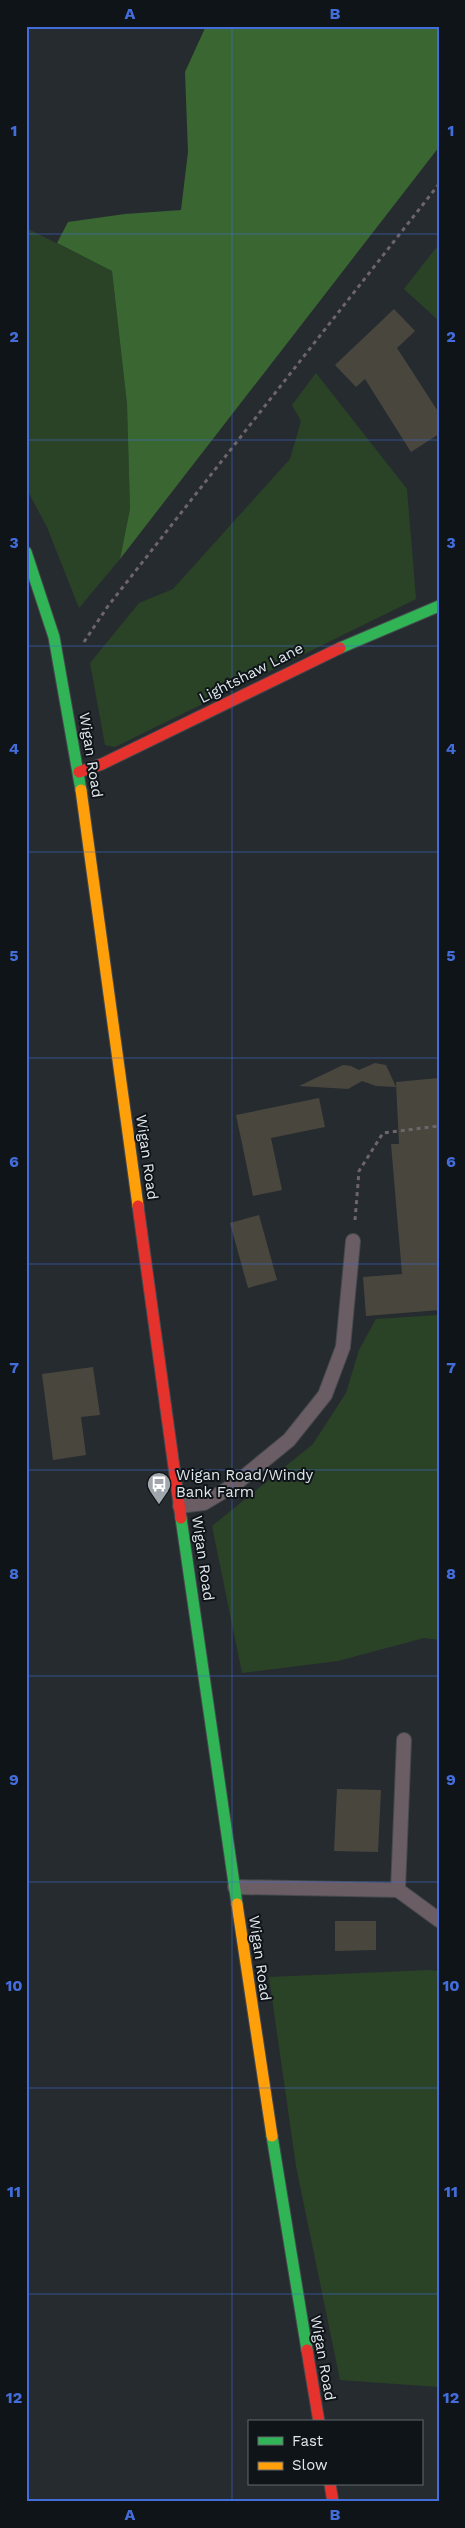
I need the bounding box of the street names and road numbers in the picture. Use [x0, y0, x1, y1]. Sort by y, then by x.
street label: Lightshaw Lane [196, 639, 306, 707]
street label: Wigan Road [75, 711, 107, 799]
street label: Wigan Road [132, 1113, 162, 1201]
street label: Wigan Road [188, 1514, 218, 1602]
street label: Wigan Road [245, 1914, 275, 2002]
street label: Wigan Road [307, 2314, 339, 2402]

